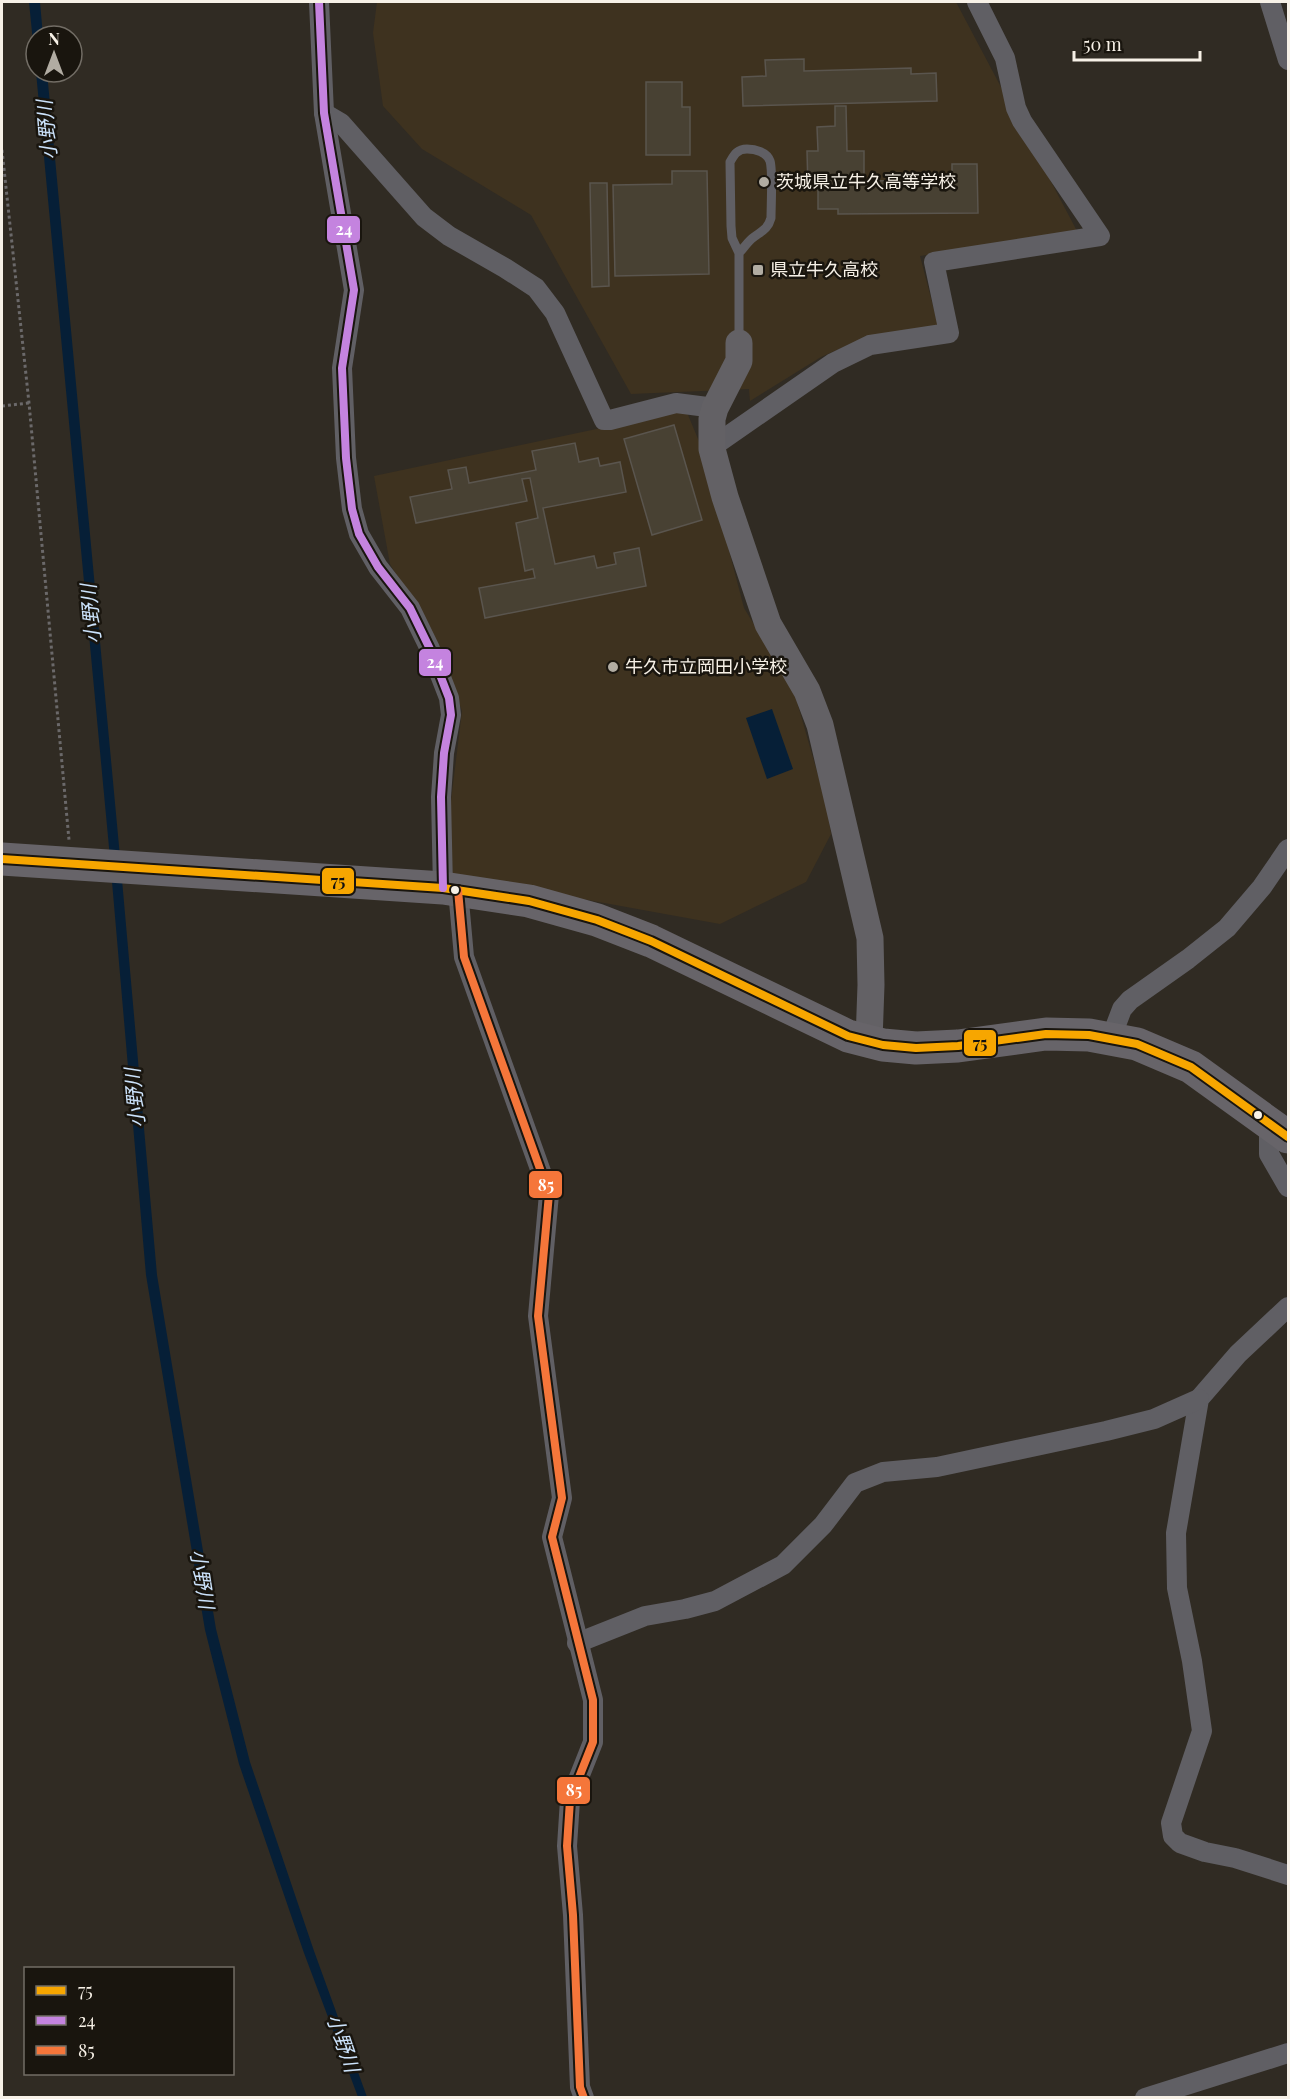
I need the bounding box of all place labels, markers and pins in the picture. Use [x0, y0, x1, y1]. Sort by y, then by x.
place label: 茨城県立牛久高等学校 [776, 169, 956, 193]
marker: 茨城県立牛久高等学校 [757, 175, 771, 189]
place label: 県立牛久高校 [770, 257, 878, 281]
marker: 県立牛久高校 [751, 263, 765, 277]
place label: 牛久市立岡田小学校 [625, 654, 787, 678]
marker: 牛久市立岡田小学校 [606, 660, 620, 674]
unlabelled marker [449, 884, 461, 896]
unlabelled marker [1252, 1109, 1264, 1121]

